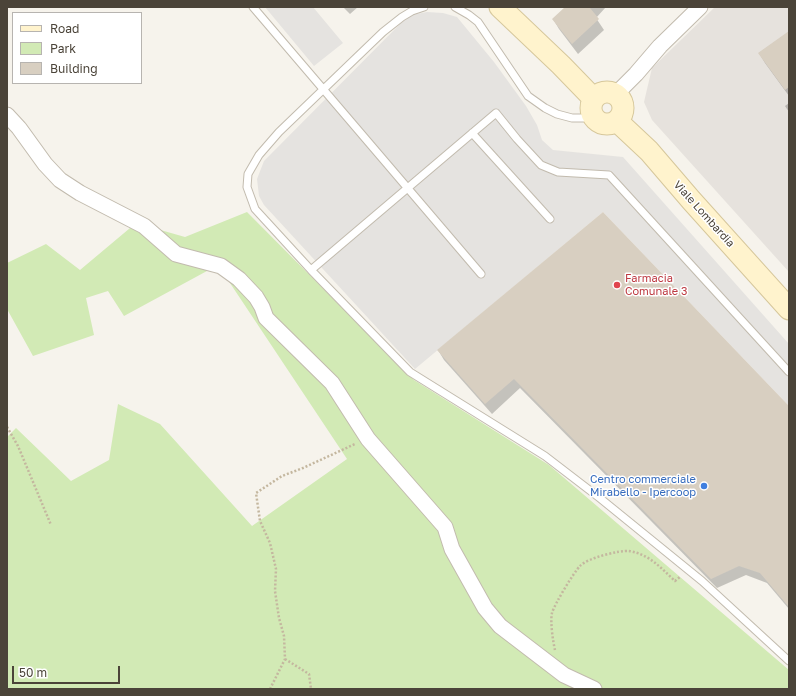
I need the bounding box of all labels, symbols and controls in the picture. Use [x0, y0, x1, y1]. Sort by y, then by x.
legend [12, 12, 142, 84]
text: Road [50, 21, 79, 36]
text: Park [50, 41, 76, 56]
text: Building [50, 61, 98, 76]
street label: Viale Lombardia [671, 178, 737, 250]
place label: Farmacia Comunale 3 [625, 272, 687, 298]
marker: Farmacia Comunale 3 [612, 280, 622, 290]
place label: Centro commerciale Mirabello - Ipercoop [590, 473, 696, 499]
marker: Centro commerciale Mirabello - Ipercoop [699, 481, 709, 491]
scale bar [14, 658, 122, 684]
text: 50 m [19, 665, 47, 680]

